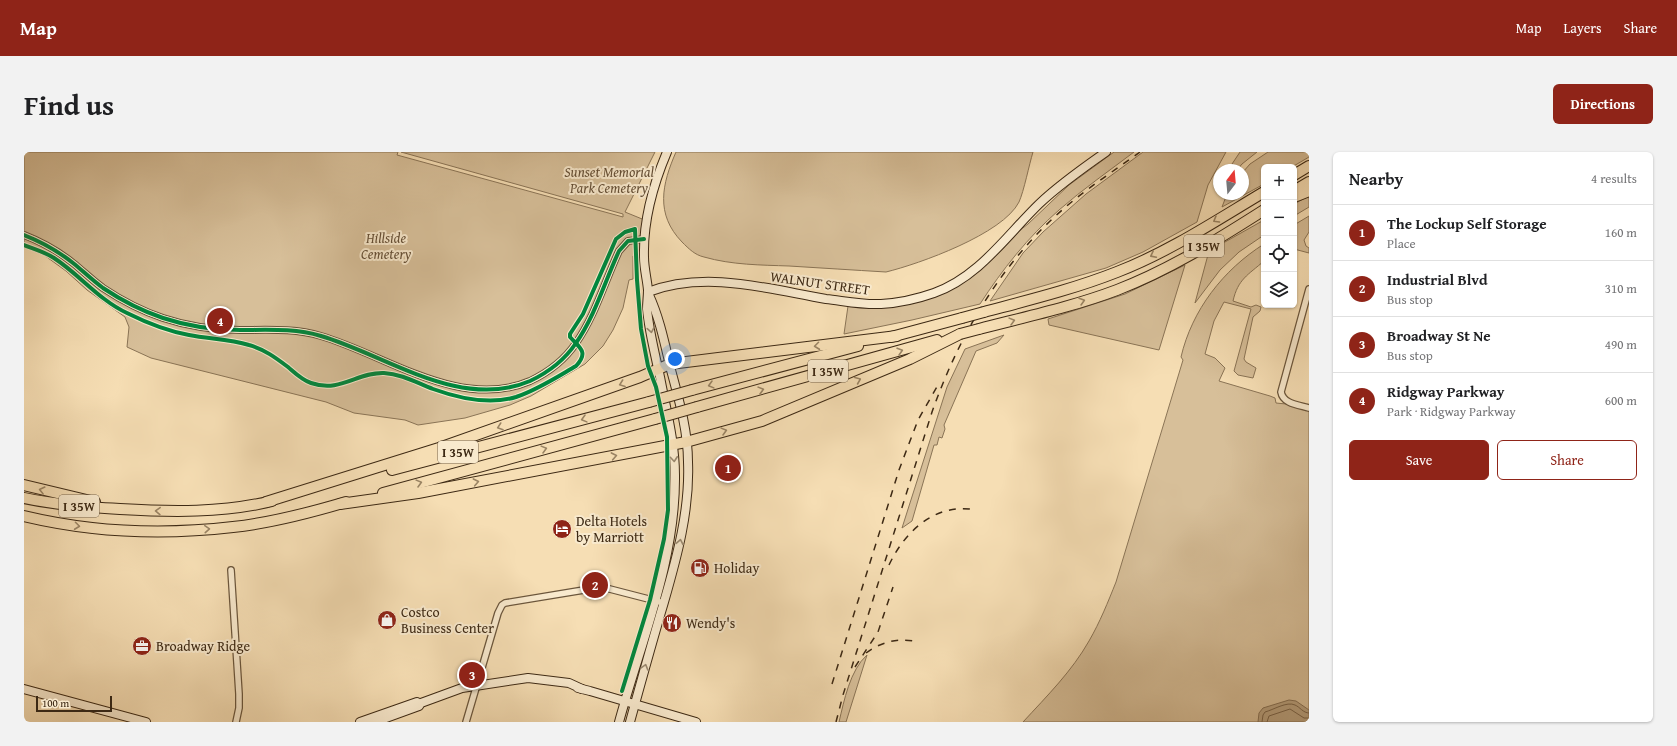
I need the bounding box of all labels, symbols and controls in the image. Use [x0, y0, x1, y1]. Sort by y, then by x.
text: Map [20, 14, 57, 42]
text: Map [1516, 18, 1542, 38]
text: Layers [1564, 18, 1602, 38]
text: Share [1624, 18, 1657, 38]
text: Find us [24, 84, 114, 125]
button: Directions [1553, 84, 1653, 124]
park label: Sunset Memorial Park Cemetery [564, 162, 654, 198]
north arrow [1213, 164, 1249, 200]
map controls [1261, 164, 1297, 308]
button: + [1261, 164, 1297, 200]
text: Nearby [1349, 166, 1403, 191]
text: 4 results [1591, 169, 1637, 188]
button: − [1261, 200, 1297, 236]
text: The Lockup Self Storage [1387, 213, 1547, 234]
one-way arrow [1213, 216, 1220, 223]
text: 1 [1359, 223, 1365, 242]
text: 160 m [1605, 223, 1637, 242]
park label: Hillside Cemetery [361, 228, 412, 264]
text: Place [1387, 234, 1416, 253]
road number: I 35W [1184, 235, 1224, 257]
button: locate [1261, 236, 1297, 272]
one-way arrow [1150, 250, 1157, 258]
street label: WALNUT STREET [769, 266, 871, 300]
text: Industrial Blvd [1387, 269, 1488, 290]
button: layers [1261, 272, 1297, 308]
text: 2 [1359, 279, 1365, 298]
text: 310 m [1605, 279, 1637, 298]
text: Bus stop [1387, 290, 1433, 309]
one-way arrow [1078, 298, 1085, 306]
pin: 4 [207, 306, 233, 336]
one-way arrow [1008, 317, 1015, 325]
text: Broadway St Ne [1387, 325, 1491, 346]
one-way arrow [646, 327, 654, 333]
text: 3 [1359, 335, 1365, 354]
text: 490 m [1605, 335, 1637, 354]
one-way arrow [814, 341, 820, 350]
text: Bus stop [1387, 346, 1433, 365]
one-way arrow [896, 347, 903, 356]
your location [665, 349, 685, 369]
road number: I 35W [808, 360, 848, 382]
one-way arrow [855, 377, 862, 385]
one-way arrow [619, 379, 626, 387]
one-way arrow [708, 380, 715, 389]
text: Ridgway Parkway [1387, 381, 1505, 402]
one-way arrow [758, 386, 764, 394]
text: 4 [1359, 391, 1365, 410]
text: 600 m [1605, 391, 1637, 410]
text: Park · Ridgway Parkway [1387, 402, 1516, 421]
one-way arrow [581, 414, 588, 423]
one-way arrow [496, 422, 503, 431]
one-way arrow [720, 427, 727, 436]
button: Save [1349, 440, 1489, 480]
button: Share [1497, 440, 1637, 480]
road number: I 35W [438, 441, 478, 463]
one-way arrow [540, 445, 547, 454]
one-way arrow [611, 452, 617, 461]
pin: 1 [715, 453, 741, 483]
one-way arrow [669, 456, 678, 462]
one-way arrow [473, 478, 479, 487]
one-way arrow [415, 479, 422, 488]
one-way arrow [38, 486, 45, 494]
road number: I 35W [59, 495, 99, 517]
one-way arrow [155, 507, 161, 515]
place label: Delta Hotels by Marriott [576, 511, 647, 547]
hotel icon: Delta Hotels by Marriott [551, 518, 573, 540]
one-way arrow [74, 521, 80, 530]
one-way arrow [204, 525, 210, 534]
one-way arrow [675, 538, 683, 545]
fuel station icon: Holiday [689, 557, 711, 579]
place label: Holiday [714, 558, 759, 578]
pin: 2 [582, 570, 608, 600]
place label: Costco Business Center [401, 602, 494, 638]
shop icon: Costco Business Center [376, 609, 398, 631]
restaurant icon: Wendy's [661, 612, 683, 634]
place label: Wendy's [686, 613, 735, 633]
office icon: Broadway Ridge [131, 635, 153, 657]
place label: Broadway Ridge [156, 636, 251, 656]
pin: 3 [459, 660, 485, 690]
one-way arrow [640, 664, 649, 671]
scale bar [36, 694, 112, 713]
text: 100 m [42, 695, 69, 711]

